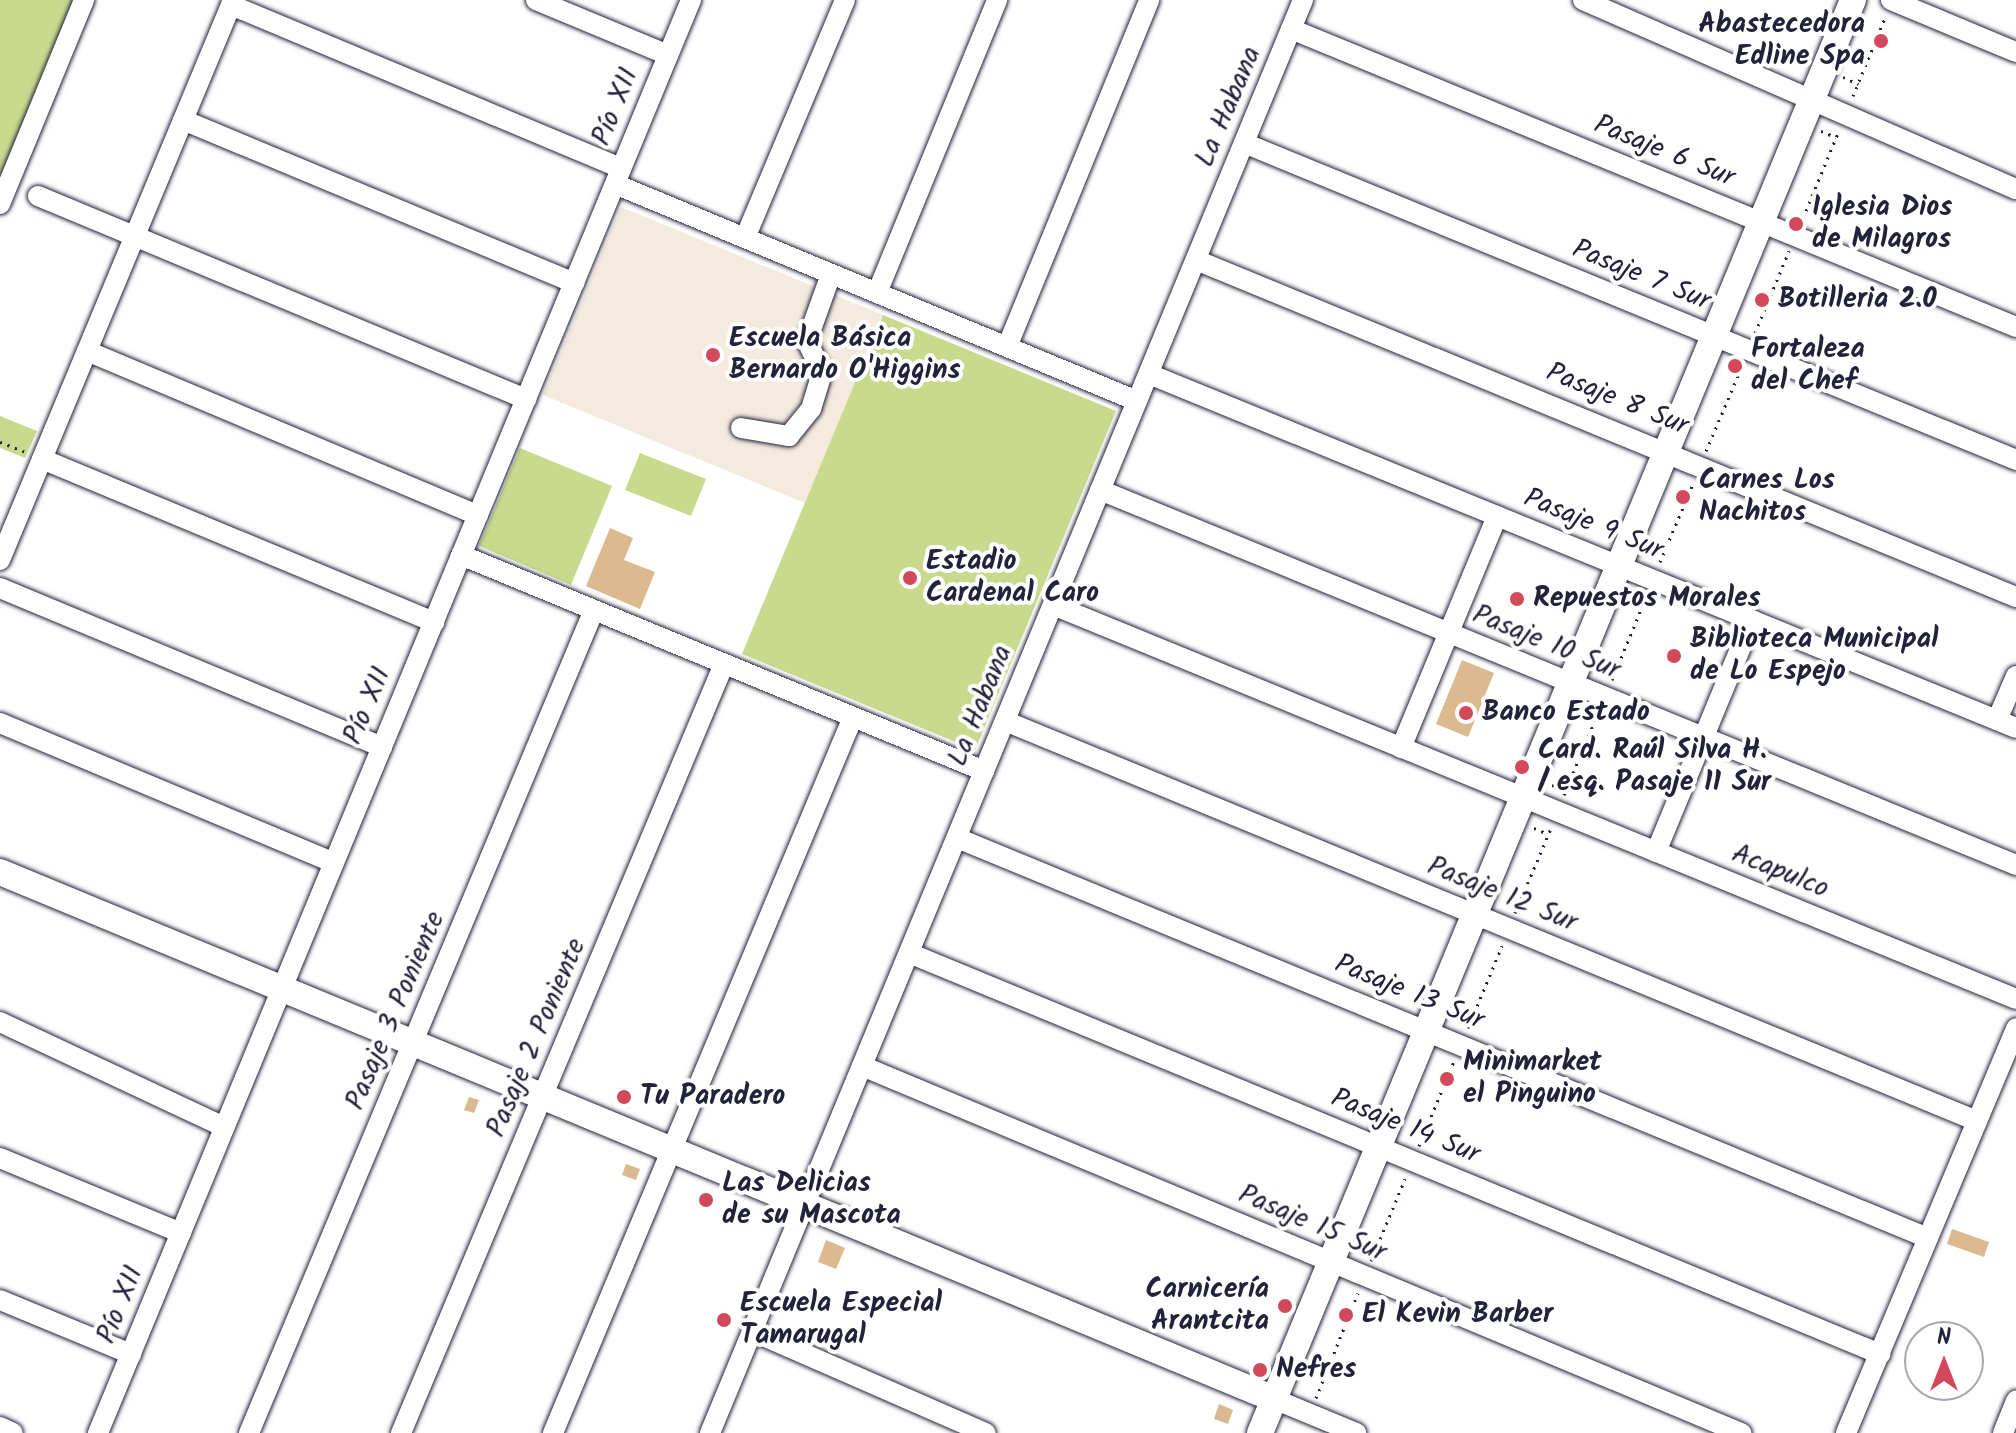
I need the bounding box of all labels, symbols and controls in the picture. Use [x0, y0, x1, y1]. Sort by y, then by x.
place label: Abastecedora Edline Spa [1698, 8, 1865, 74]
marker: Abastecedora Edline Spa [1872, 32, 1890, 50]
street label: La Habana [1189, 42, 1269, 172]
street label: Pío XII [585, 63, 647, 151]
street label: Pasaje 6 Sur [1589, 109, 1739, 195]
place label: Iglesia Dios de Milagros [1812, 191, 1952, 257]
marker: Iglesia Dios de Milagros [1787, 215, 1805, 233]
street label: Pasaje 7 Sur [1567, 233, 1715, 319]
place label: Botilleria 2.0 [1778, 283, 1937, 317]
marker: Botilleria 2.0 [1753, 291, 1771, 309]
place label: Escuela Básica Bernardo O'Higgins [729, 322, 961, 388]
place label: Fortaleza del Chef [1751, 333, 1865, 399]
marker: Escuela Básica Bernardo O'Higgins [704, 346, 722, 364]
street label: Pasaje 8 Sur [1541, 356, 1693, 444]
marker: Fortaleza del Chef [1726, 357, 1744, 375]
place label: Carnes Los Nachitos [1699, 464, 1835, 530]
street label: Pasaje 9 Sur [1519, 482, 1667, 568]
marker: Carnes Los Nachitos [1674, 488, 1692, 506]
place label: Estadio Cardenal Caro [926, 545, 1099, 611]
marker: Estadio Cardenal Caro [901, 569, 919, 587]
place label: Repuestos Morales [1533, 582, 1761, 616]
marker: Repuestos Morales [1508, 590, 1526, 608]
street label: Pasaje 10 Sur [1467, 598, 1625, 688]
place label: Biblioteca Municipal de Lo Espejo [1690, 623, 1938, 689]
street label: La Habana [942, 641, 1020, 771]
marker: Biblioteca Municipal de Lo Espejo [1665, 647, 1683, 665]
street label: Pío XII [337, 662, 399, 750]
place label: Banco Estado [1482, 696, 1650, 730]
marker: Banco Estado [1457, 704, 1475, 722]
place label: Card. Raúl Silva H. / esq. Pasaje 11 Sur [1538, 734, 1771, 800]
marker: Card. Raúl Silva H. / esq. Pasaje 11 Sur [1513, 758, 1531, 776]
street label: Acapulco [1727, 837, 1833, 907]
street label: Pasaje 12 Sur [1422, 850, 1582, 940]
street label: Pasaje 3 Poniente [339, 907, 453, 1115]
street label: Pasaje 2 Poniente [480, 934, 594, 1142]
street label: Pasaje 13 Sur [1329, 948, 1489, 1038]
place label: Minimarket el Pinguino [1463, 1046, 1602, 1112]
marker: Minimarket el Pinguino [1438, 1070, 1456, 1088]
place label: Tu Paradero [640, 1080, 785, 1114]
street label: Pasaje 14 Sur [1326, 1082, 1484, 1172]
marker: Tu Paradero [615, 1088, 633, 1106]
place label: Las Delicias de su Mascota [722, 1167, 901, 1233]
street label: Pasaje 15 Sur [1233, 1178, 1391, 1270]
marker: Las Delicias de su Mascota [697, 1191, 715, 1209]
street label: Pío XII [90, 1261, 152, 1349]
place label: Carnicería Arantcita [1145, 1273, 1269, 1339]
place label: Escuela Especial Tamarugal [740, 1287, 942, 1353]
marker: Carnicería Arantcita [1276, 1297, 1294, 1315]
place label: El Kevin Barber [1362, 1298, 1553, 1332]
marker: El Kevin Barber [1337, 1306, 1355, 1324]
marker: Escuela Especial Tamarugal [715, 1311, 733, 1329]
north arrow [1904, 1321, 1984, 1401]
text: N [1937, 1321, 1951, 1356]
place label: Nefres [1276, 1353, 1356, 1387]
marker: Nefres [1251, 1361, 1269, 1379]

